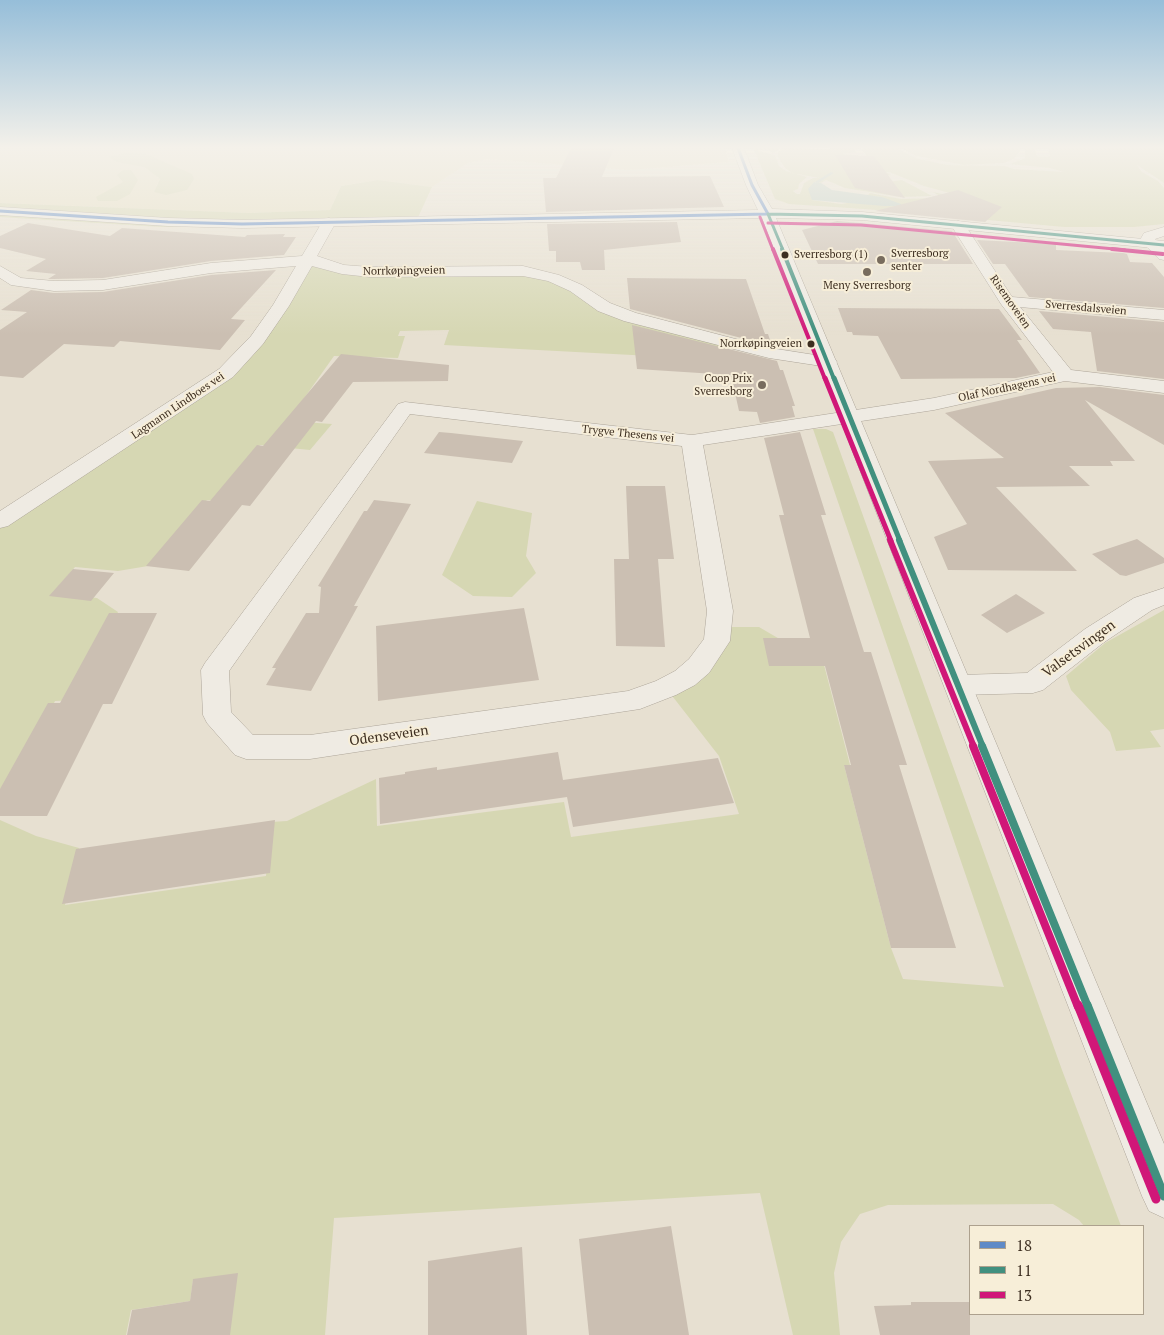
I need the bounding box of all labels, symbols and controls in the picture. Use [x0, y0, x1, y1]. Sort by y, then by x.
place label: Sverresborg senter [891, 247, 949, 273]
place label: Sverresborg (1) [794, 248, 868, 262]
marker: Sverresborg (1) [780, 250, 790, 260]
marker: Sverresborg senter [875, 254, 887, 266]
street label: Norrkøpingveien [363, 264, 445, 278]
marker: Meny Sverresborg [861, 266, 873, 278]
street label: Risemoveien [987, 273, 1033, 331]
place label: Meny Sverresborg [823, 279, 911, 293]
street label: Sverresdalsveien [1045, 298, 1127, 318]
place label: Norrkøpingveien [720, 337, 802, 351]
marker: Norrkøpingveien [806, 339, 816, 349]
street label: Lagmann Lindboes vei [129, 370, 227, 442]
street label: Olaf Nordhagens vei [957, 371, 1057, 405]
place label: Coop Prix Sverresborg [694, 372, 752, 398]
marker: Coop Prix Sverresborg [756, 379, 768, 391]
street label: Trygve Thesens vei [581, 423, 675, 445]
street label: Valsetsvingen [1039, 617, 1119, 681]
street label: Odenseveien [348, 722, 430, 750]
legend [969, 1225, 1144, 1315]
text: 18 [1016, 1235, 1032, 1255]
text: 11 [1016, 1260, 1032, 1280]
text: 13 [1016, 1285, 1032, 1305]

